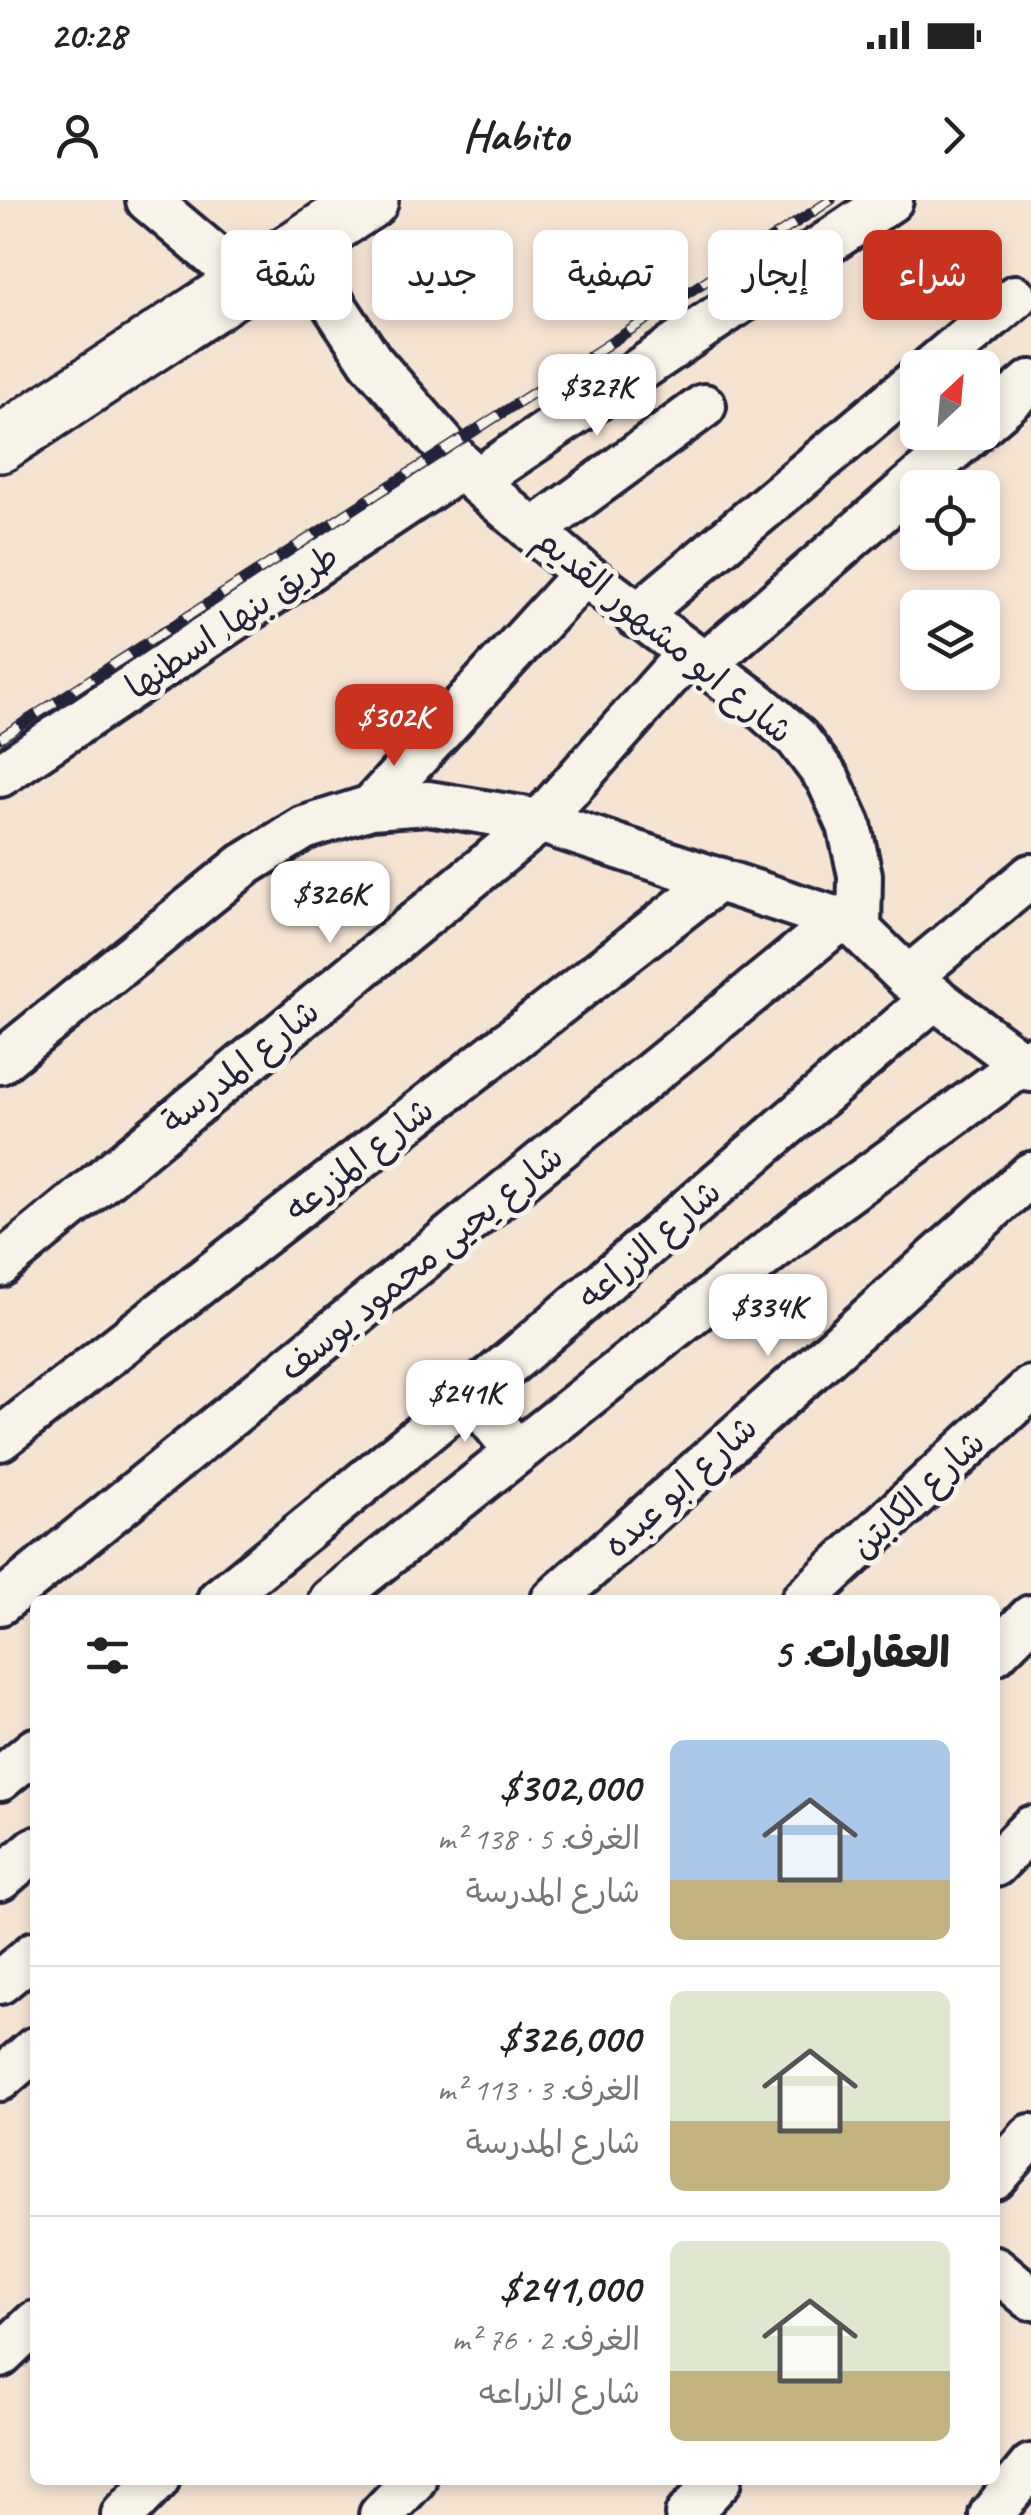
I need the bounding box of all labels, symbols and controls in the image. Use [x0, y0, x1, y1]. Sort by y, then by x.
text: 20:28 [50, 12, 126, 59]
text: Habito [463, 107, 568, 164]
icon: person [50, 108, 105, 163]
icon: forward [926, 108, 981, 163]
chip: شقة [221, 230, 352, 320]
chip: جديد [372, 230, 513, 320]
chip: تصفية [533, 230, 688, 320]
chip: إيجار [708, 230, 843, 320]
chip: شراء [863, 230, 1002, 320]
north arrow [900, 350, 1000, 450]
map controls [900, 350, 1000, 690]
pin: $327K [527, 354, 667, 439]
text: $327K [560, 366, 634, 407]
button: locate [900, 470, 1000, 570]
street label: شارع ابو مشهور القديم [523, 517, 802, 757]
street label: طريق بنها, اسطنها [117, 534, 347, 709]
button: layers [900, 590, 1000, 690]
pin: $302K [324, 684, 464, 769]
text: $302K [357, 696, 431, 737]
pin: $326K [260, 861, 400, 946]
text: $326K [293, 873, 367, 914]
street label: شارع المدرسة [152, 989, 330, 1145]
street label: شارع المزرعه [276, 1087, 444, 1233]
street label: شارع يحيى محمود يوسف [270, 1134, 574, 1392]
street label: شارع الزراعه [568, 1170, 732, 1321]
pin: $334K [698, 1274, 838, 1359]
text: $334K [731, 1286, 805, 1327]
pin: $241K [395, 1360, 535, 1445]
text: $241K [428, 1372, 502, 1413]
street label: شارع ابو عبده [594, 1405, 768, 1569]
street label: شارع الكابتن [840, 1420, 996, 1570]
text: العقارات: 5 [773, 1627, 950, 1680]
icon: filters [80, 1628, 135, 1683]
text: $302,000 [499, 1761, 640, 1814]
icon: home [750, 1780, 870, 1900]
text: الغرف: 5 · 138 m² [437, 1818, 640, 1859]
text: شارع المدرسة [466, 1871, 640, 1912]
text: $326,000 [499, 2012, 640, 2065]
icon: home [750, 2031, 870, 2151]
text: الغرف: 3 · 113 m² [437, 2069, 640, 2110]
text: شارع المدرسة [466, 2122, 640, 2163]
text: $241,000 [499, 2262, 640, 2315]
icon: home [750, 2281, 870, 2401]
text: الغرف: 2 · 76 m² [452, 2319, 640, 2360]
text: شارع الزراعه [479, 2372, 640, 2413]

